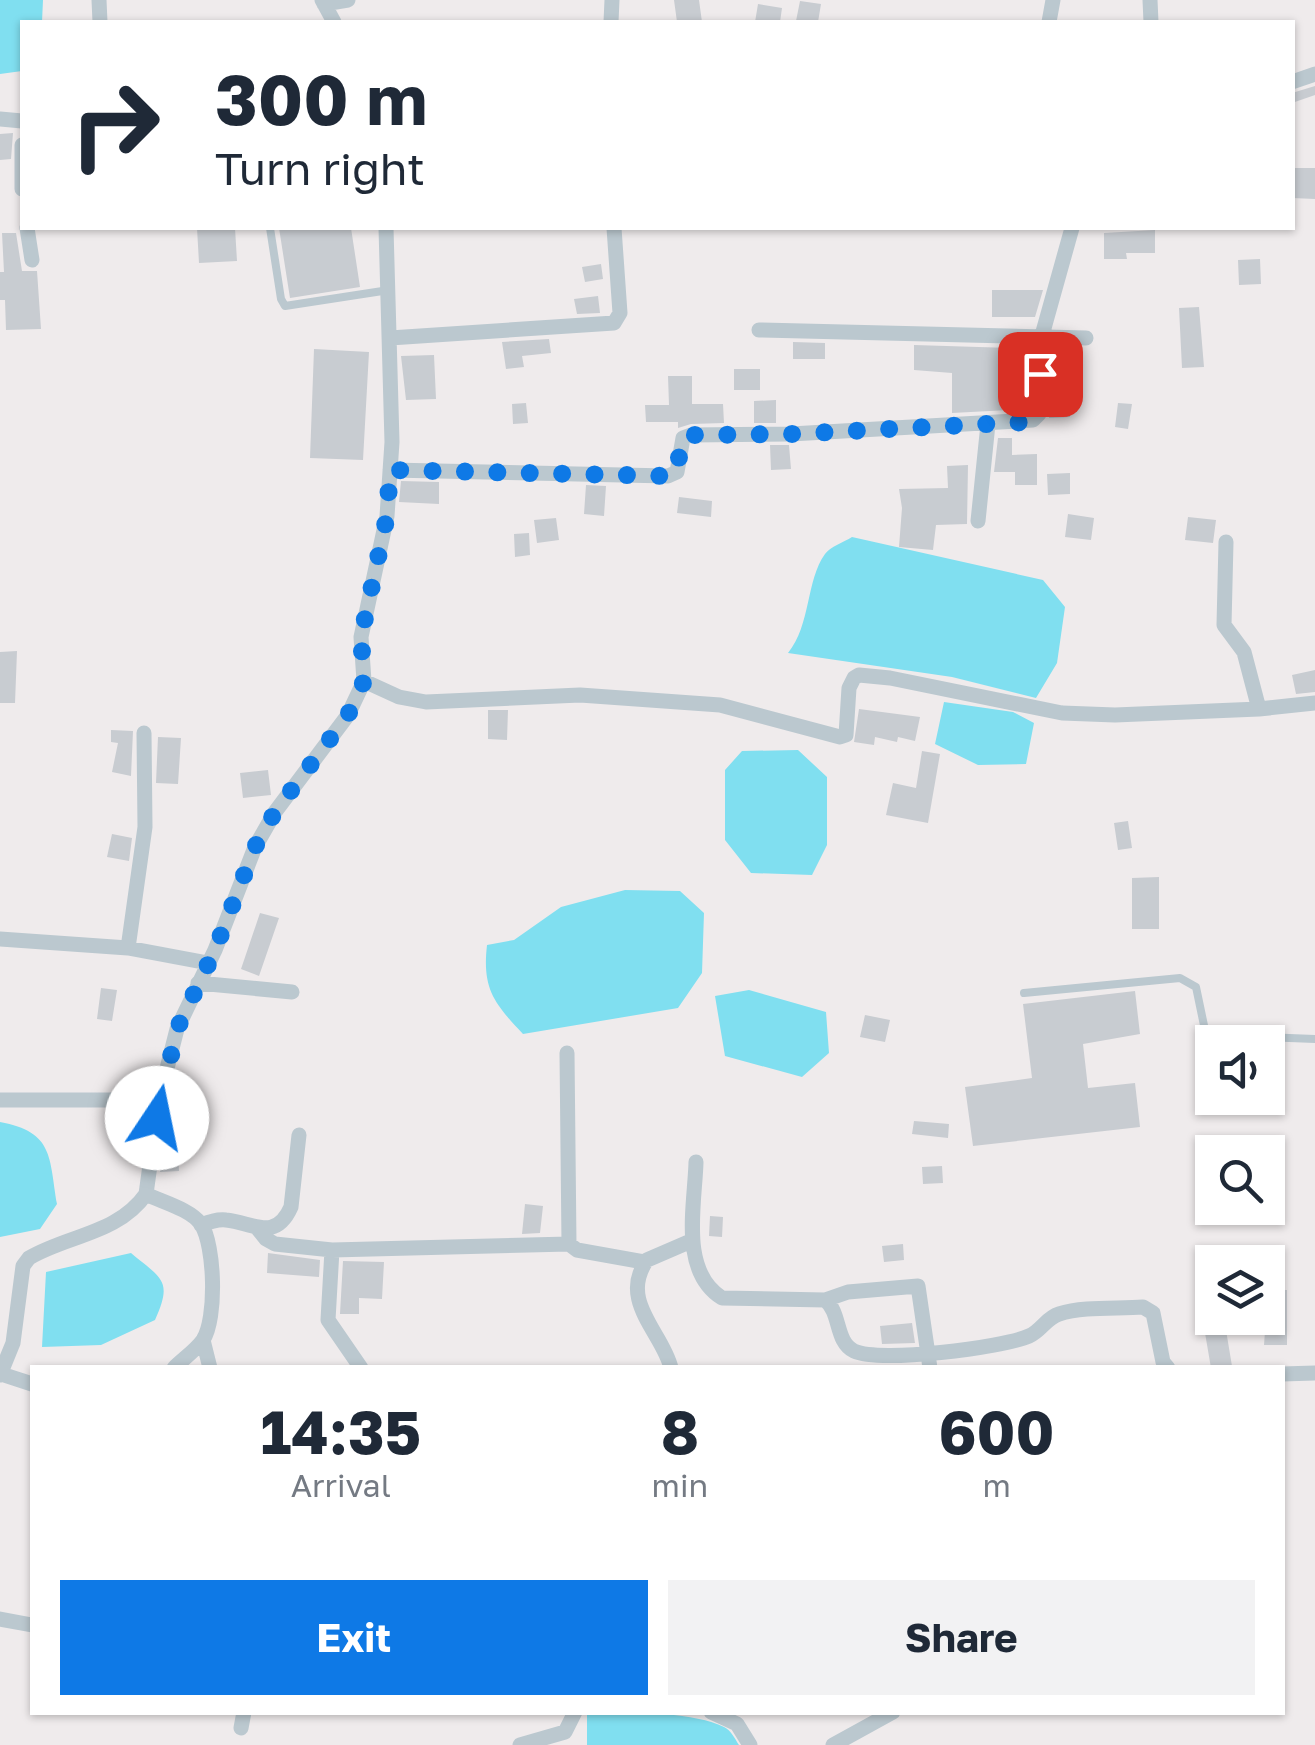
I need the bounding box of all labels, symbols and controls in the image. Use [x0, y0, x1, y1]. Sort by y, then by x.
text: 300 m [215, 56, 427, 140]
icon: right [50, 60, 180, 190]
text: Turn right [215, 141, 425, 195]
pin [998, 332, 1083, 417]
icon: arrive [1013, 347, 1068, 402]
map controls [1195, 1025, 1285, 1335]
button: sound [1195, 1025, 1285, 1115]
position arrow [105, 1066, 209, 1170]
button: search [1195, 1135, 1285, 1225]
button: layers [1195, 1245, 1285, 1335]
text: 14:35 [260, 1395, 421, 1467]
text: 8 [661, 1395, 699, 1467]
text: 600 [939, 1395, 1055, 1467]
text: Arrival [291, 1466, 391, 1504]
text: min [652, 1466, 708, 1504]
text: m [982, 1466, 1011, 1504]
button: Exit [60, 1580, 648, 1695]
button: Share [668, 1580, 1255, 1695]

